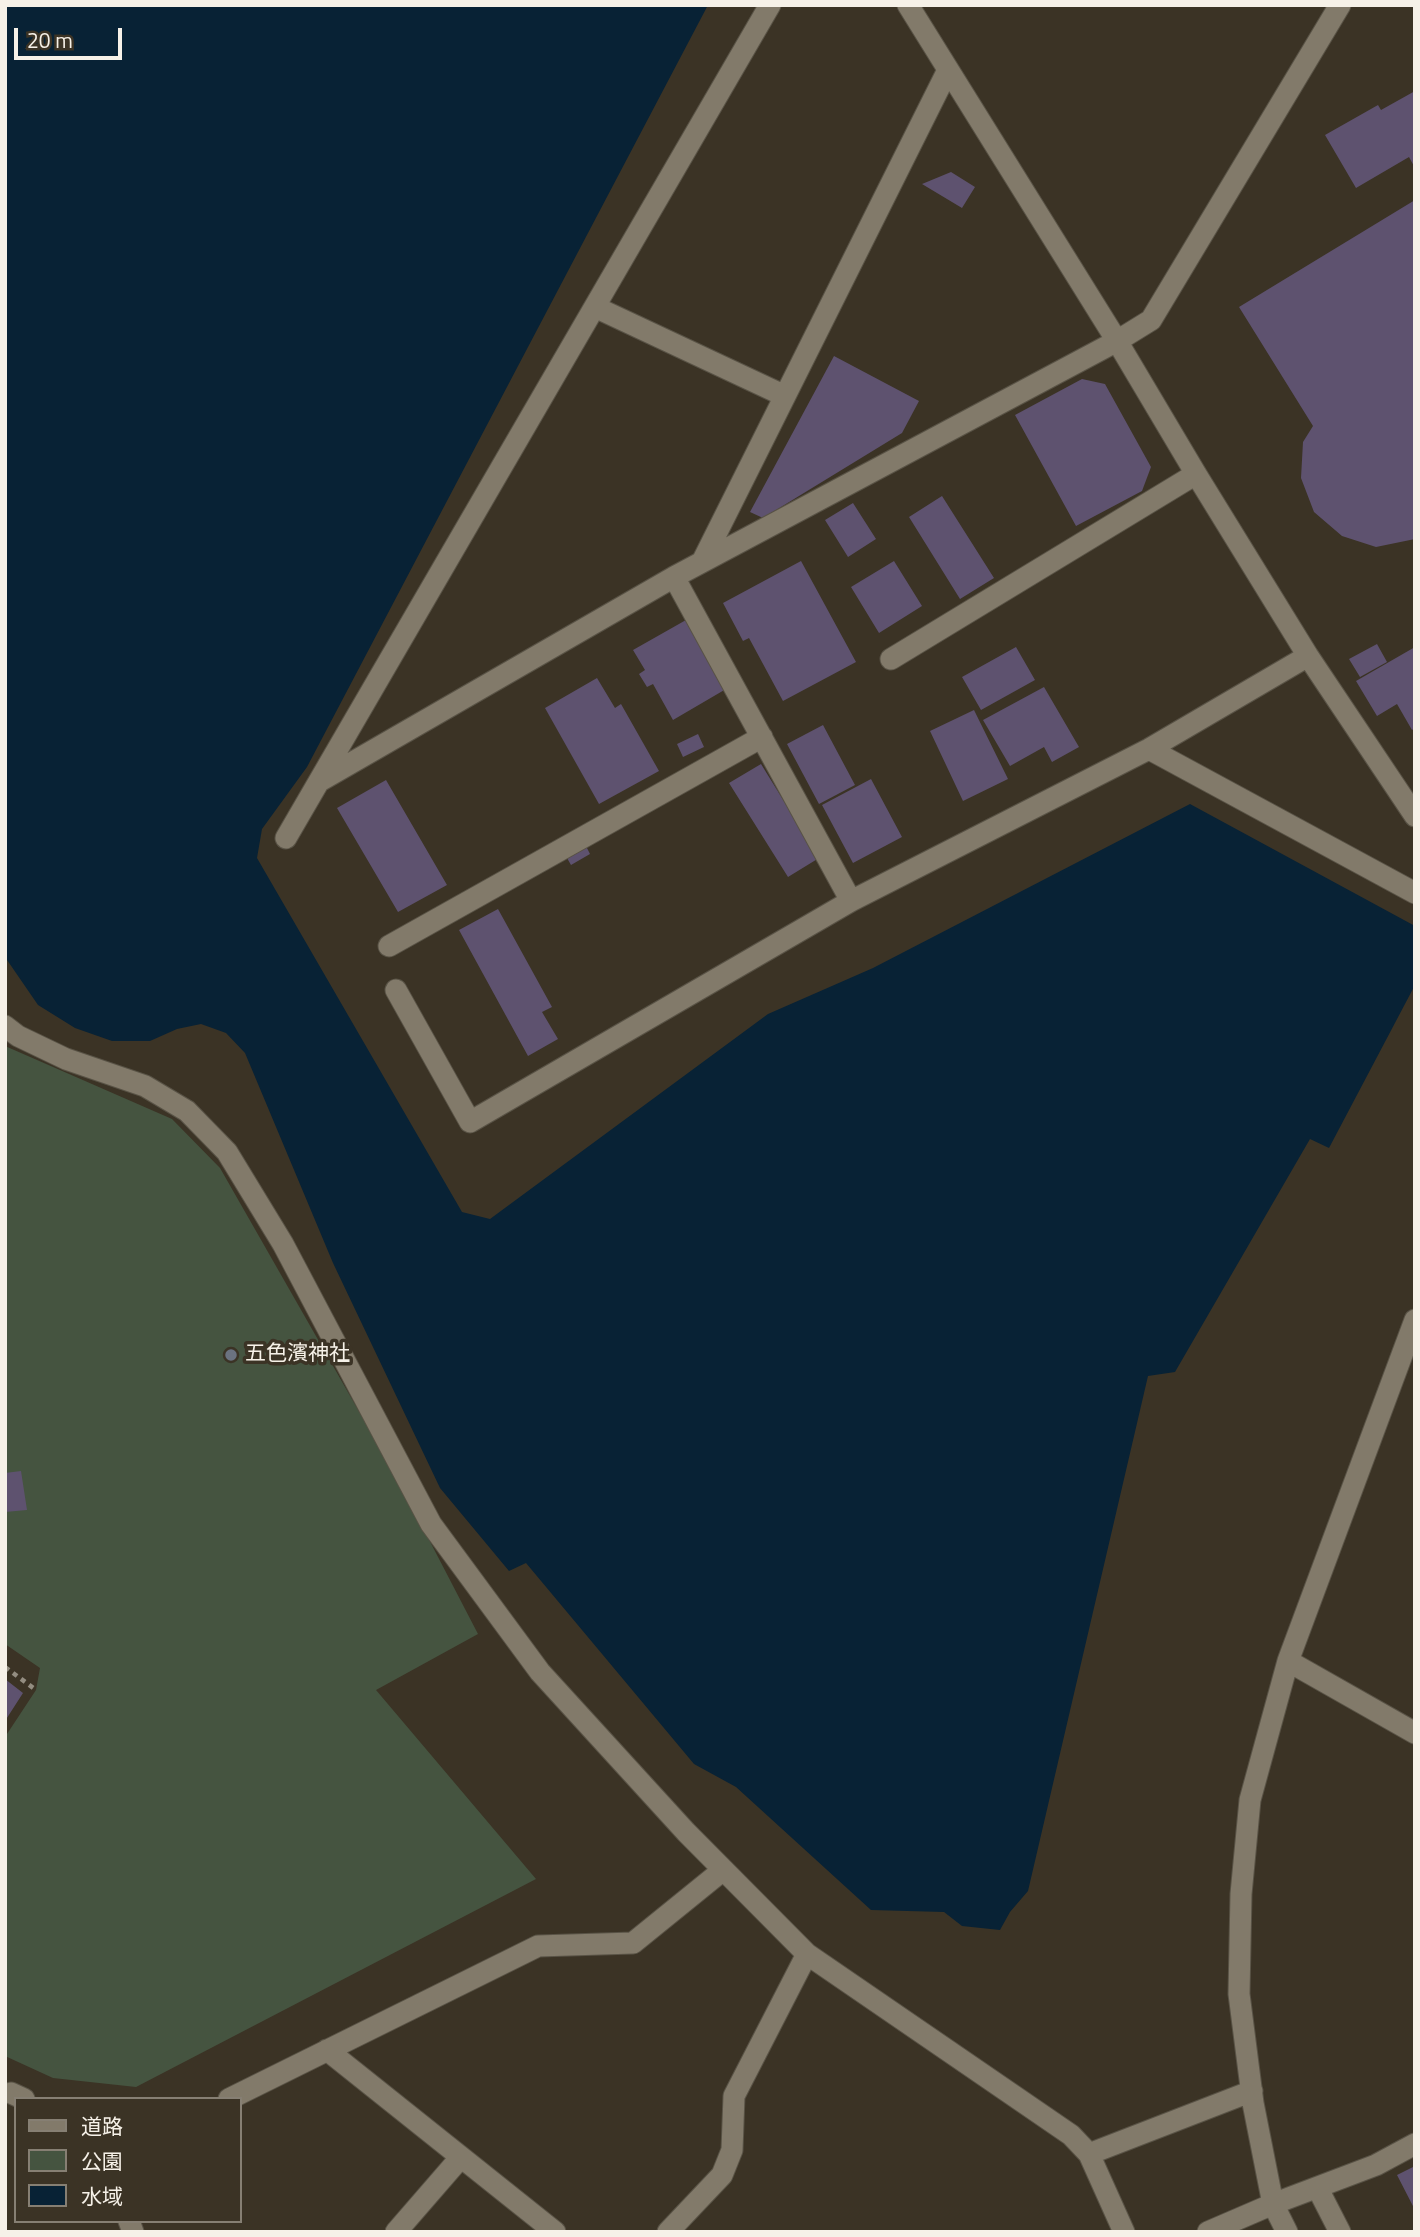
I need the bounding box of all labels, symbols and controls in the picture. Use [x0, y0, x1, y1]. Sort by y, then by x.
scale bar [18, 14, 126, 58]
text: 20 m [27, 24, 73, 56]
place label: 五色濱神社 [245, 1342, 350, 1368]
marker: 五色濱神社 [223, 1347, 239, 1363]
legend [14, 2097, 242, 2223]
text: 道路 [81, 2110, 123, 2142]
text: 公園 [81, 2145, 123, 2177]
text: 水域 [81, 2180, 123, 2212]

